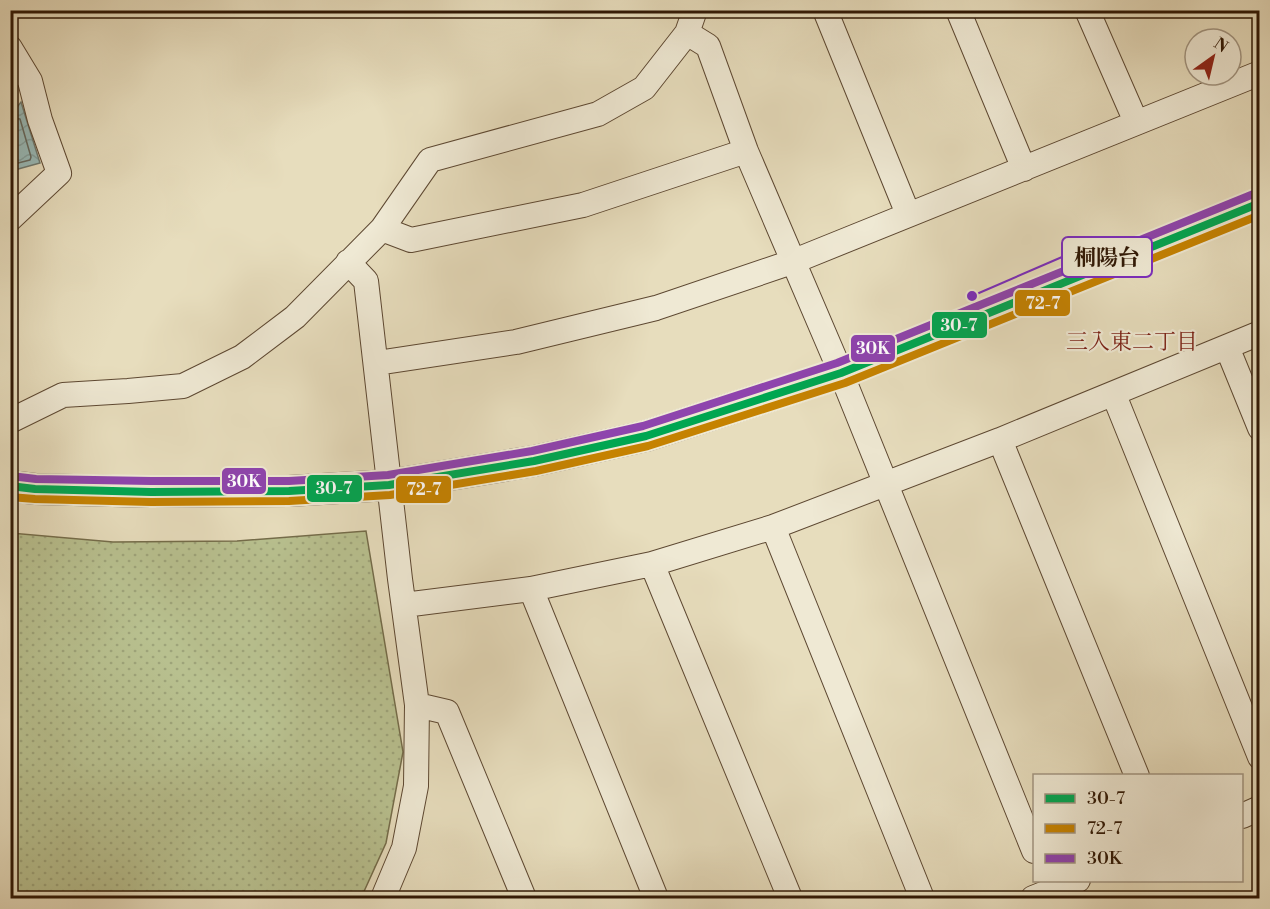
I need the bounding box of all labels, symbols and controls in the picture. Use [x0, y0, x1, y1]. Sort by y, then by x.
north arrow [1183, 27, 1243, 87]
text: N [1210, 34, 1232, 57]
callout: 桐陽台 [1062, 237, 1152, 277]
text: 桐陽台 [1074, 245, 1140, 272]
line badge: 72-7 [1014, 289, 1071, 317]
text: 72-7 [1026, 294, 1061, 314]
line badge: 30-7 [931, 311, 988, 339]
text: 30-7 [940, 316, 978, 336]
district label: 三入東二丁目 [1066, 329, 1198, 356]
line badge: 30K [850, 334, 896, 363]
text: 30K [856, 339, 891, 359]
line badge: 30K [221, 467, 267, 495]
text: 30K [227, 472, 262, 492]
line badge: 30-7 [306, 474, 363, 503]
line badge: 72-7 [395, 475, 452, 504]
text: 30-7 [315, 479, 353, 499]
text: 72-7 [407, 480, 442, 500]
legend [1033, 774, 1243, 882]
text: 30-7 [1087, 787, 1125, 810]
text: 72-7 [1087, 817, 1122, 840]
text: 30K [1087, 847, 1124, 870]

